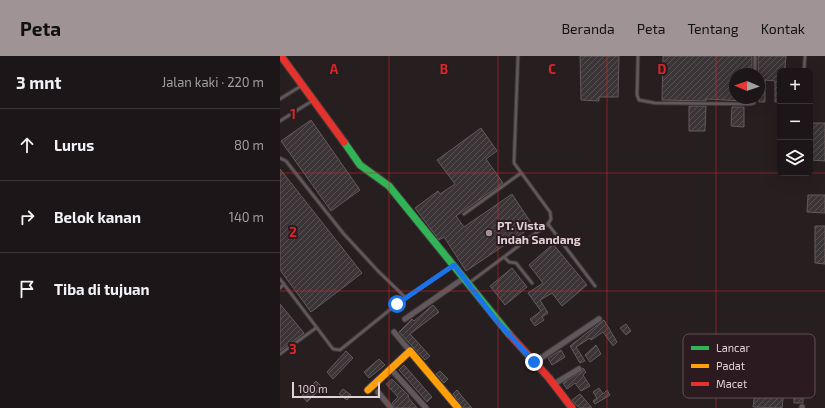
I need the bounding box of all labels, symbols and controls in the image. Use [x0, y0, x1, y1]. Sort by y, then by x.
text: Peta [20, 17, 61, 40]
text: Beranda [561, 20, 615, 37]
text: Peta [637, 20, 665, 37]
text: Tentang [687, 20, 739, 37]
text: Kontak [761, 20, 805, 37]
text: A [330, 61, 339, 77]
text: B [440, 61, 448, 77]
text: C [548, 61, 556, 77]
text: D [658, 61, 667, 77]
north arrow [729, 68, 765, 104]
map controls [777, 68, 813, 176]
button: + [777, 68, 813, 104]
text: 3 mnt [16, 72, 61, 92]
text: Jalan kaki · 220 m [162, 74, 264, 90]
button: − [777, 104, 813, 140]
text: 1 [290, 106, 296, 122]
icon: ahead [16, 134, 38, 156]
text: Lurus [54, 136, 94, 154]
text: 80 m [234, 137, 264, 153]
button: layers [777, 140, 813, 176]
icon: right [16, 206, 38, 228]
text: Belok kanan [54, 208, 141, 226]
text: 140 m [229, 209, 264, 225]
place label: PT. Vista Indah Sandang [497, 218, 581, 246]
text: 2 [289, 224, 297, 240]
marker: PT. Vista Indah Sandang [484, 228, 494, 238]
icon: arrive [16, 278, 38, 300]
text: Tiba di tujuan [54, 280, 150, 298]
route start [388, 295, 406, 313]
legend [683, 334, 815, 398]
text: 3 [289, 341, 297, 357]
text: Lancar [716, 341, 751, 354]
route end [525, 353, 543, 371]
text: Padat [716, 359, 745, 372]
text: Macet [716, 377, 747, 390]
scale bar [292, 380, 380, 399]
text: 100 m [298, 382, 328, 395]

